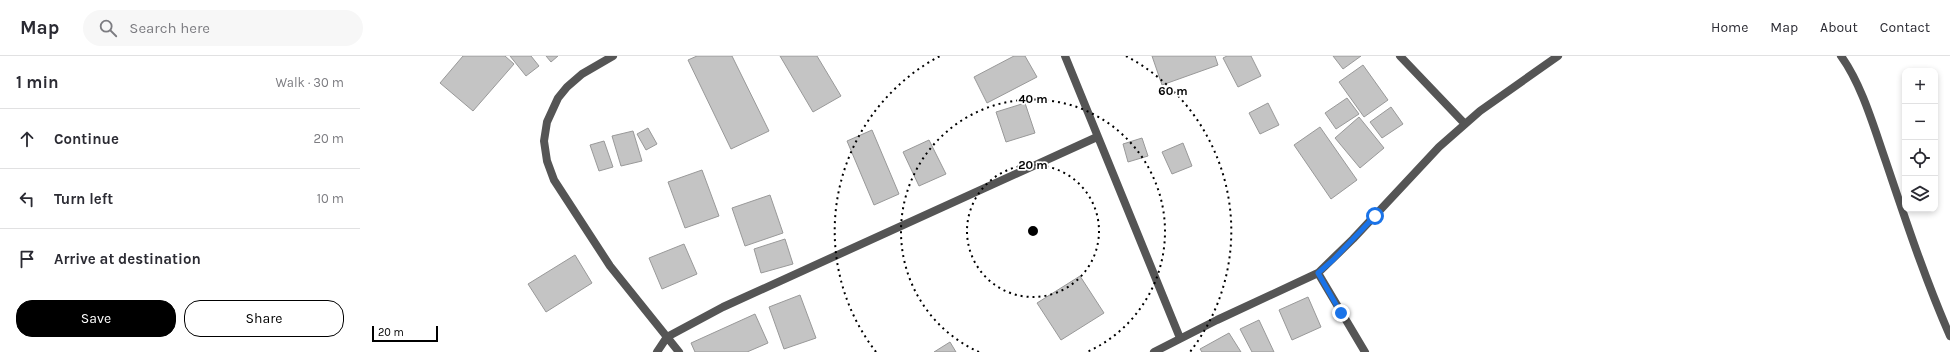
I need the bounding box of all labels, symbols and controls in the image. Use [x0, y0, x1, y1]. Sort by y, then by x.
search box [83, 10, 363, 46]
text: Map [20, 17, 59, 39]
icon: search [97, 17, 119, 39]
text: Search here [129, 19, 210, 37]
text: Home [1711, 19, 1748, 36]
text: Map [1770, 19, 1798, 36]
text: About [1820, 19, 1858, 36]
text: Contact [1880, 19, 1930, 36]
map controls [1902, 68, 1938, 212]
button: + [1902, 68, 1938, 104]
text: 1 min [16, 72, 59, 92]
text: Walk · 30 m [276, 75, 344, 90]
text: 60 m [1158, 84, 1188, 98]
text: 40 m [1018, 92, 1048, 106]
button: − [1902, 104, 1938, 140]
icon: ahead [16, 128, 38, 150]
text: Continue [54, 130, 119, 148]
text: 20 m [314, 131, 344, 146]
button: locate [1902, 140, 1938, 176]
text: 20 m [1018, 158, 1048, 172]
button: layers [1902, 176, 1938, 212]
icon: left [16, 188, 38, 210]
text: Turn left [54, 190, 113, 208]
text: 10 m [317, 191, 344, 206]
route start [1366, 207, 1384, 225]
centre of rings [1026, 224, 1040, 238]
icon: arrive [16, 248, 38, 270]
text: Arrive at destination [54, 250, 201, 268]
button: Save [16, 300, 176, 337]
button: Share [184, 300, 344, 337]
route end [1332, 304, 1350, 322]
scale bar [372, 324, 438, 343]
text: 20 m [378, 326, 404, 339]

